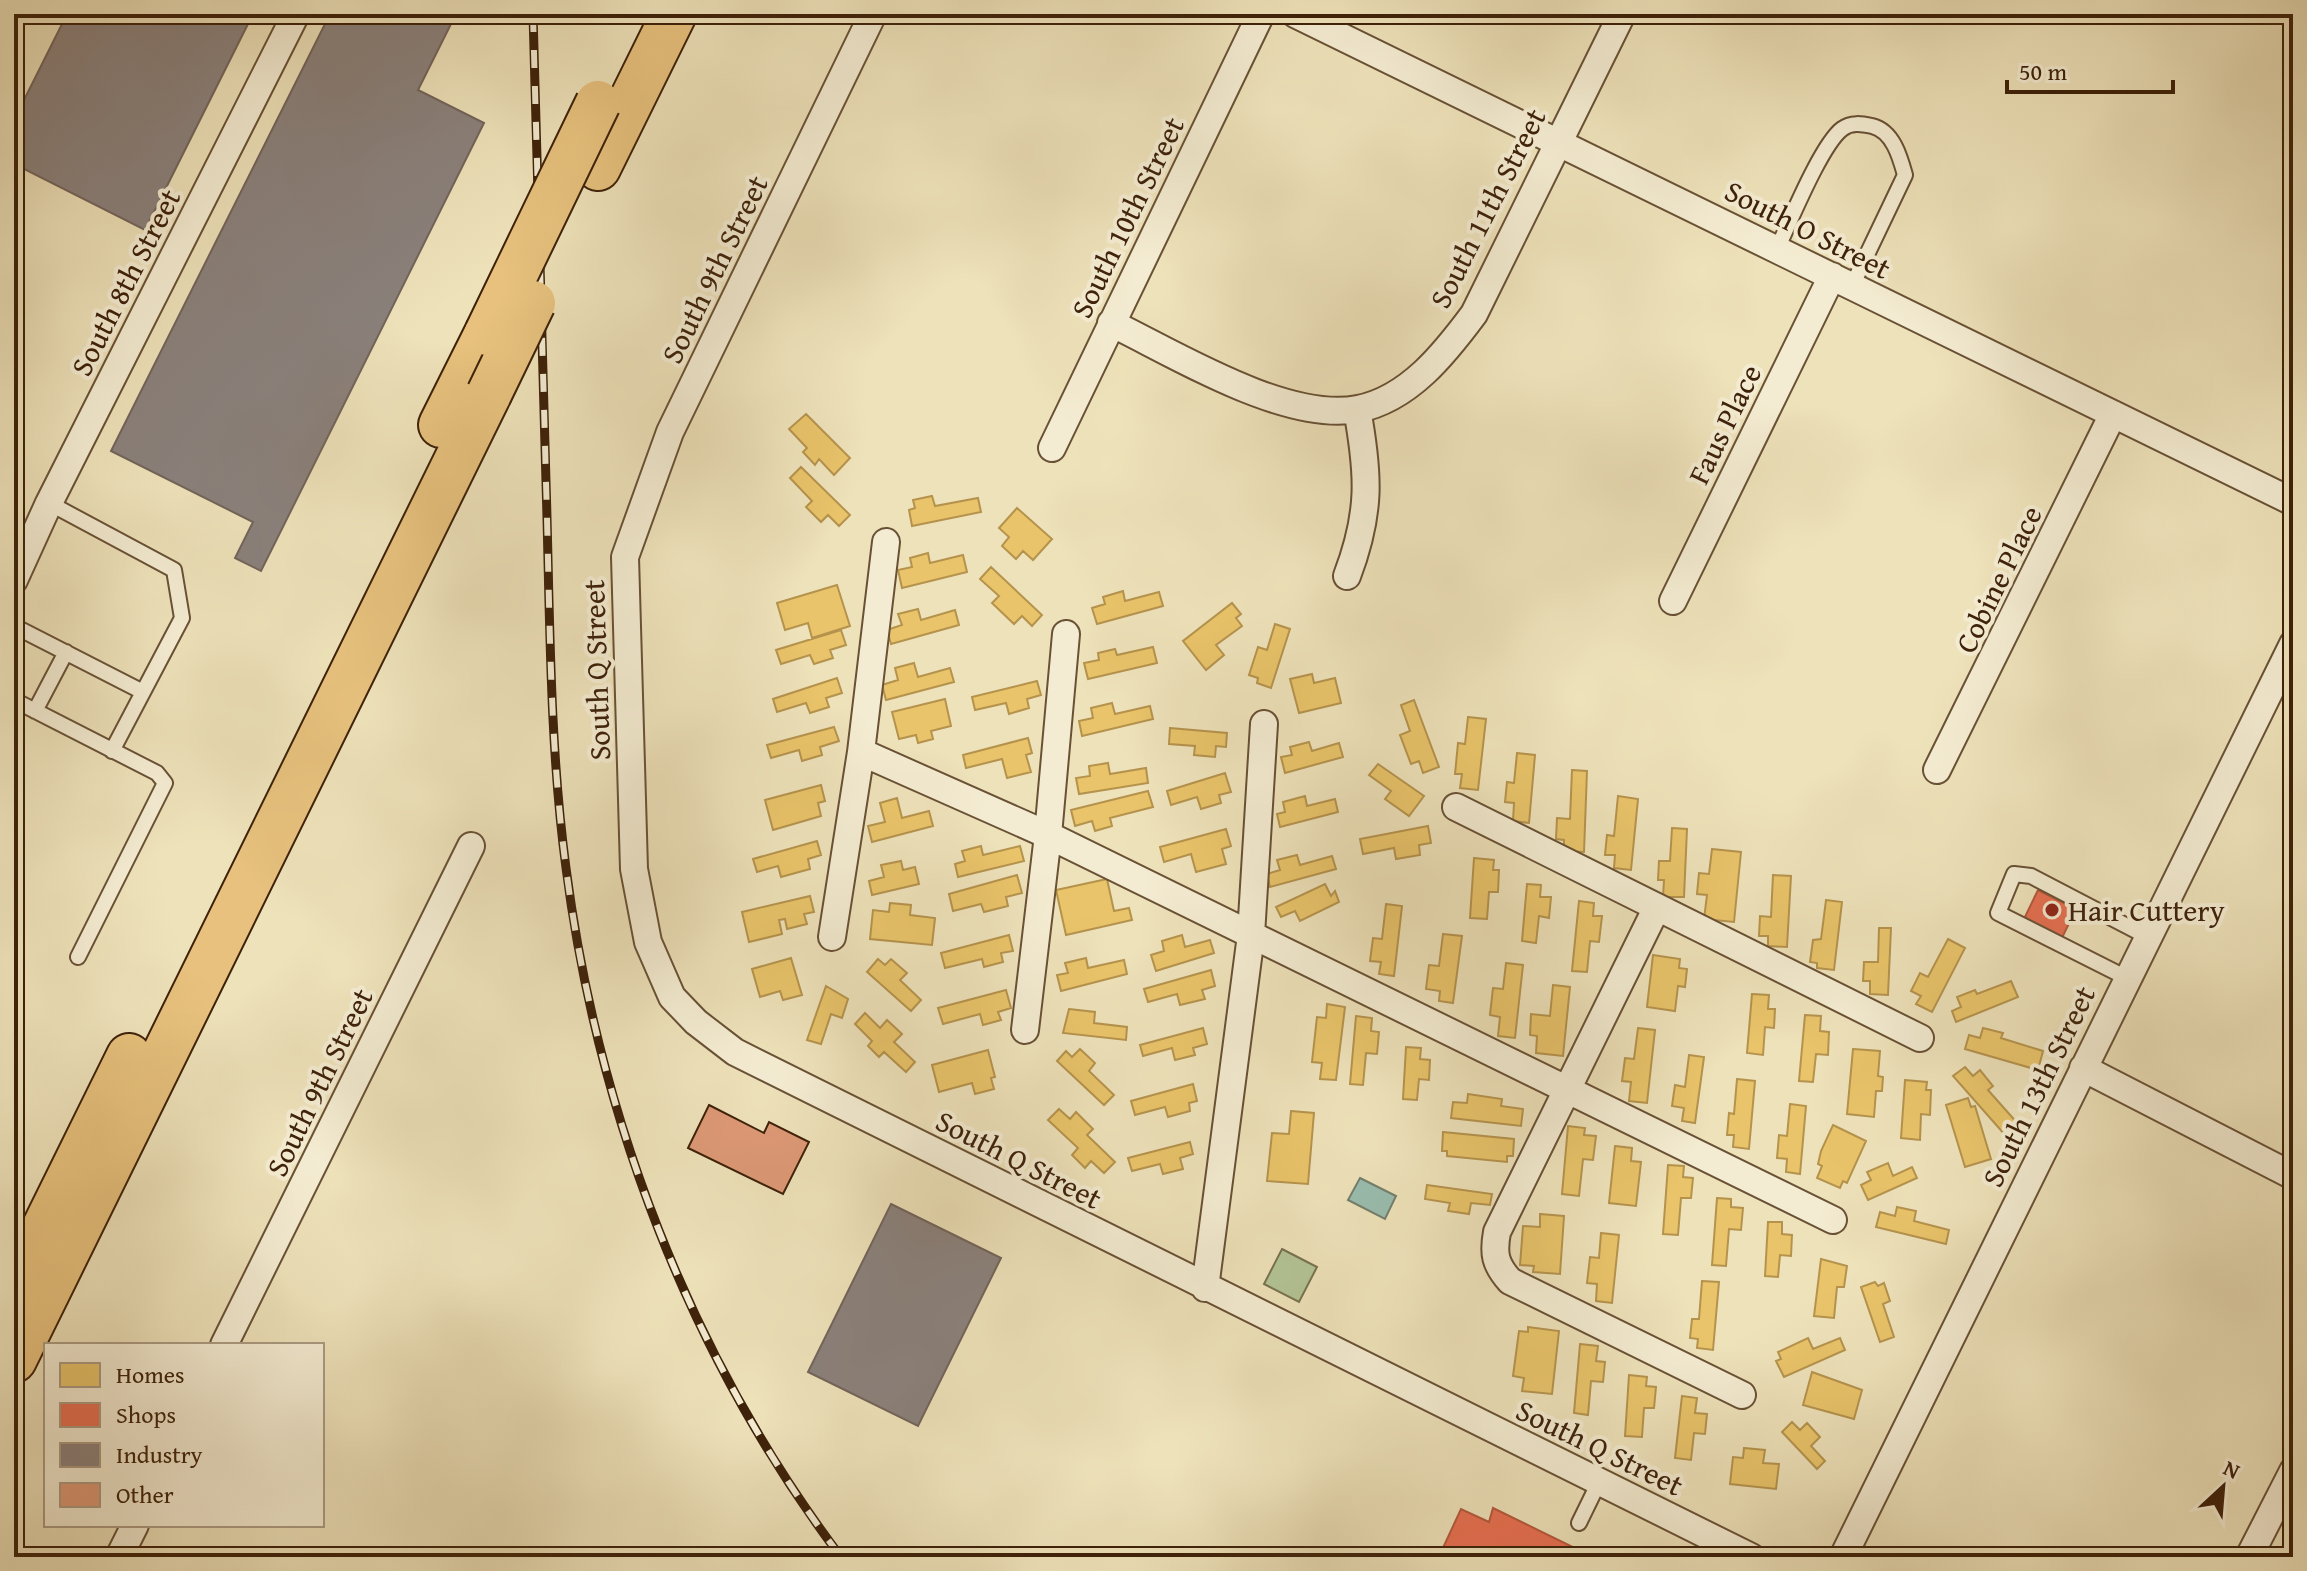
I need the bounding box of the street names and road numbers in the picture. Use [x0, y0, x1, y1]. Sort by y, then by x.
street label: South 11th Street [1418, 100, 1557, 316]
street label: South 10th Street [1059, 109, 1195, 325]
street label: South 9th Street [649, 167, 779, 371]
street label: South O Street [1717, 168, 1899, 290]
street label: South 8th Street [59, 180, 191, 383]
street label: Faus Place [1676, 357, 1772, 491]
street label: Cobine Place [1943, 498, 2053, 660]
street label: South Q Street [571, 578, 621, 761]
street label: South 13th Street [1970, 978, 2106, 1194]
street label: South 9th Street [254, 980, 384, 1184]
street label: South Q Street [928, 1098, 1110, 1220]
street label: South Q Street [1509, 1388, 1691, 1507]

